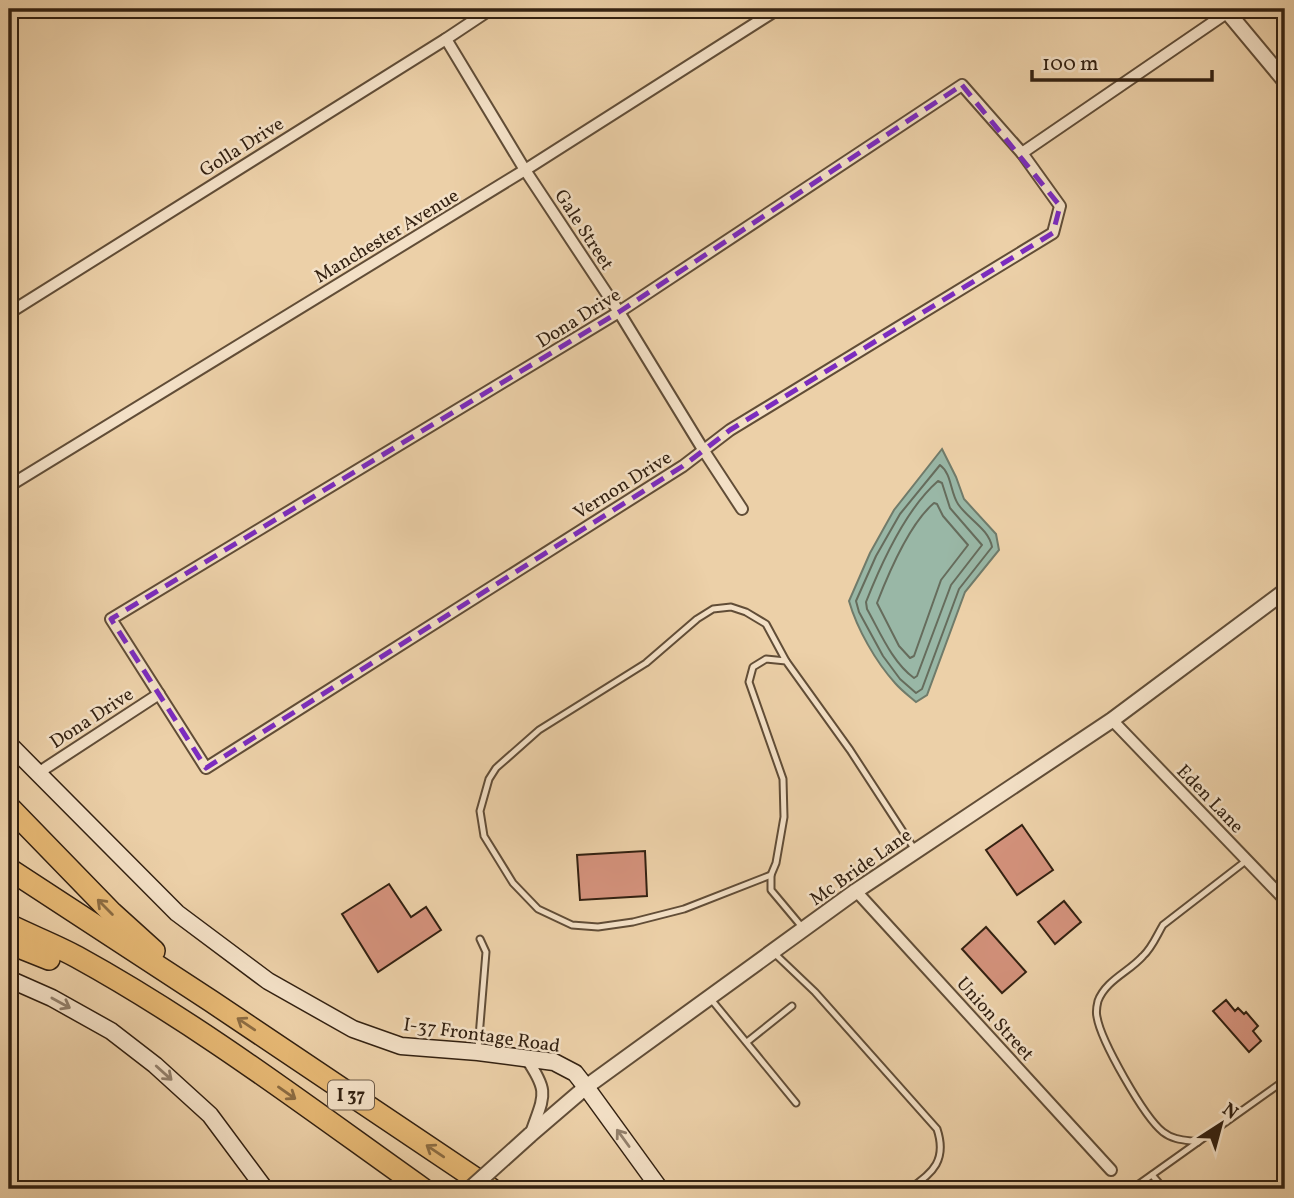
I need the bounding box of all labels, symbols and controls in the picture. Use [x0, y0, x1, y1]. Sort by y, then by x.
scale bar [1032, 38, 1212, 82]
text: 100 m [1042, 50, 1099, 79]
street label: Golla Drive [195, 112, 289, 184]
street label: Manchester Avenue [310, 183, 464, 290]
street label: Gale Street [547, 185, 619, 276]
street label: Dona Drive [532, 283, 626, 355]
street label: Vernon Drive [569, 445, 677, 526]
street label: Dona Drive [45, 682, 139, 755]
street label: Eden Lane [1170, 759, 1249, 840]
street label: Mc Bride Lane [805, 823, 917, 912]
one-way arrow [97, 898, 114, 915]
street label: Union Street [950, 972, 1040, 1067]
one-way arrow [50, 997, 71, 1010]
street label: I-37 Frontage Road [402, 1012, 562, 1060]
one-way arrow [237, 1017, 256, 1032]
one-way arrow [155, 1065, 172, 1082]
road number: I 37 [328, 1080, 374, 1110]
one-way arrow [277, 1086, 296, 1100]
north arrow [1186, 1090, 1256, 1160]
text: N [1217, 1097, 1243, 1127]
one-way arrow [616, 1129, 630, 1148]
one-way arrow [426, 1144, 445, 1158]

